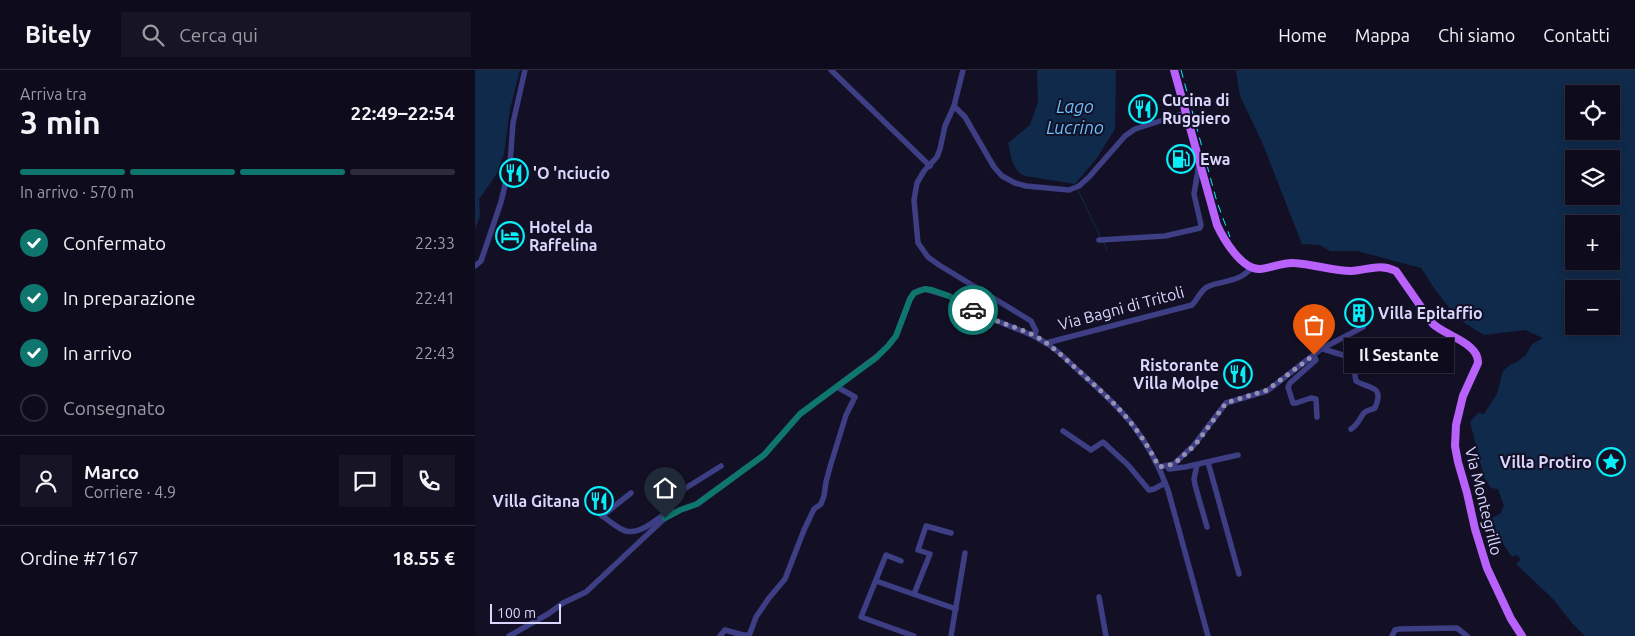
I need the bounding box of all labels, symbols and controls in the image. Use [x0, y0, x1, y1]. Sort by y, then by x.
search box [121, 12, 471, 57]
text: Bitely [25, 21, 91, 48]
icon: search [139, 21, 167, 49]
text: Cerca qui [179, 24, 258, 46]
text: Home [1278, 25, 1327, 45]
text: Mappa [1355, 25, 1410, 45]
text: Chi siamo [1438, 25, 1515, 45]
text: Contatti [1543, 25, 1610, 45]
text: Arriva tra [20, 85, 87, 103]
map controls [1565, 85, 1620, 335]
button: locate [1565, 85, 1620, 140]
place label: Cucina di Ruggiero [1162, 91, 1230, 127]
restaurant icon: Cucina di Ruggiero [1128, 94, 1158, 124]
water label: Lago Lucrino [1046, 96, 1104, 137]
text: 22:49–22:54 [350, 102, 455, 124]
text: 3 min [20, 104, 101, 140]
fuel station icon: Ewa [1166, 144, 1196, 174]
place label: Ewa [1200, 150, 1231, 168]
button: layers [1565, 150, 1620, 205]
restaurant icon: 'O 'nciucio [499, 158, 529, 188]
place label: 'O 'nciucio [533, 164, 610, 182]
text: In arrivo · 570 m [20, 183, 134, 201]
button: + [1565, 215, 1620, 270]
place label: Hotel da Raffelina [529, 218, 598, 254]
hotel icon: Hotel da Raffelina [495, 221, 525, 251]
icon: check [20, 229, 48, 257]
text: Confermato [63, 232, 166, 254]
text: 22:33 [415, 234, 455, 252]
button: − [1565, 280, 1620, 335]
street label: Via Bagni di Tritoli [1056, 283, 1186, 333]
icon: check [20, 284, 48, 312]
courier [948, 285, 998, 335]
text: In preparazione [63, 287, 196, 309]
text: 22:41 [415, 289, 455, 307]
icon: car [959, 296, 987, 324]
building icon: Villa Epitaffio [1344, 298, 1374, 328]
pin [1293, 304, 1335, 355]
place label: Villa Epitaffio [1378, 304, 1483, 322]
icon: bag [1300, 311, 1328, 339]
callout: Il Sestante [1344, 338, 1454, 372]
icon: check [20, 339, 48, 367]
text: In arrivo [63, 342, 132, 364]
text: 22:43 [415, 344, 455, 362]
text: Il Sestante [1359, 346, 1439, 364]
place label: Ristorante Villa Molpe [1133, 356, 1219, 392]
restaurant icon: Ristorante Villa Molpe [1223, 359, 1253, 389]
text: Consegnato [63, 397, 165, 419]
street label: Via Montegrillo [1462, 445, 1506, 557]
place icon: Villa Protiro [1596, 447, 1626, 477]
place label: Villa Protiro [1500, 453, 1592, 471]
button: person [20, 455, 72, 507]
button: chat [339, 455, 391, 507]
button: phone [403, 455, 455, 507]
text: Marco [84, 461, 139, 483]
pin [644, 467, 686, 518]
icon: home [651, 474, 679, 502]
text: Corriere · 4.9 [84, 483, 176, 501]
restaurant icon: Villa Gitana [584, 486, 614, 516]
place label: Villa Gitana [493, 492, 580, 510]
text: Ordine #7167 [20, 547, 139, 569]
text: 18.55 € [392, 547, 455, 569]
scale bar [490, 601, 561, 624]
text: 100 m [497, 605, 536, 621]

